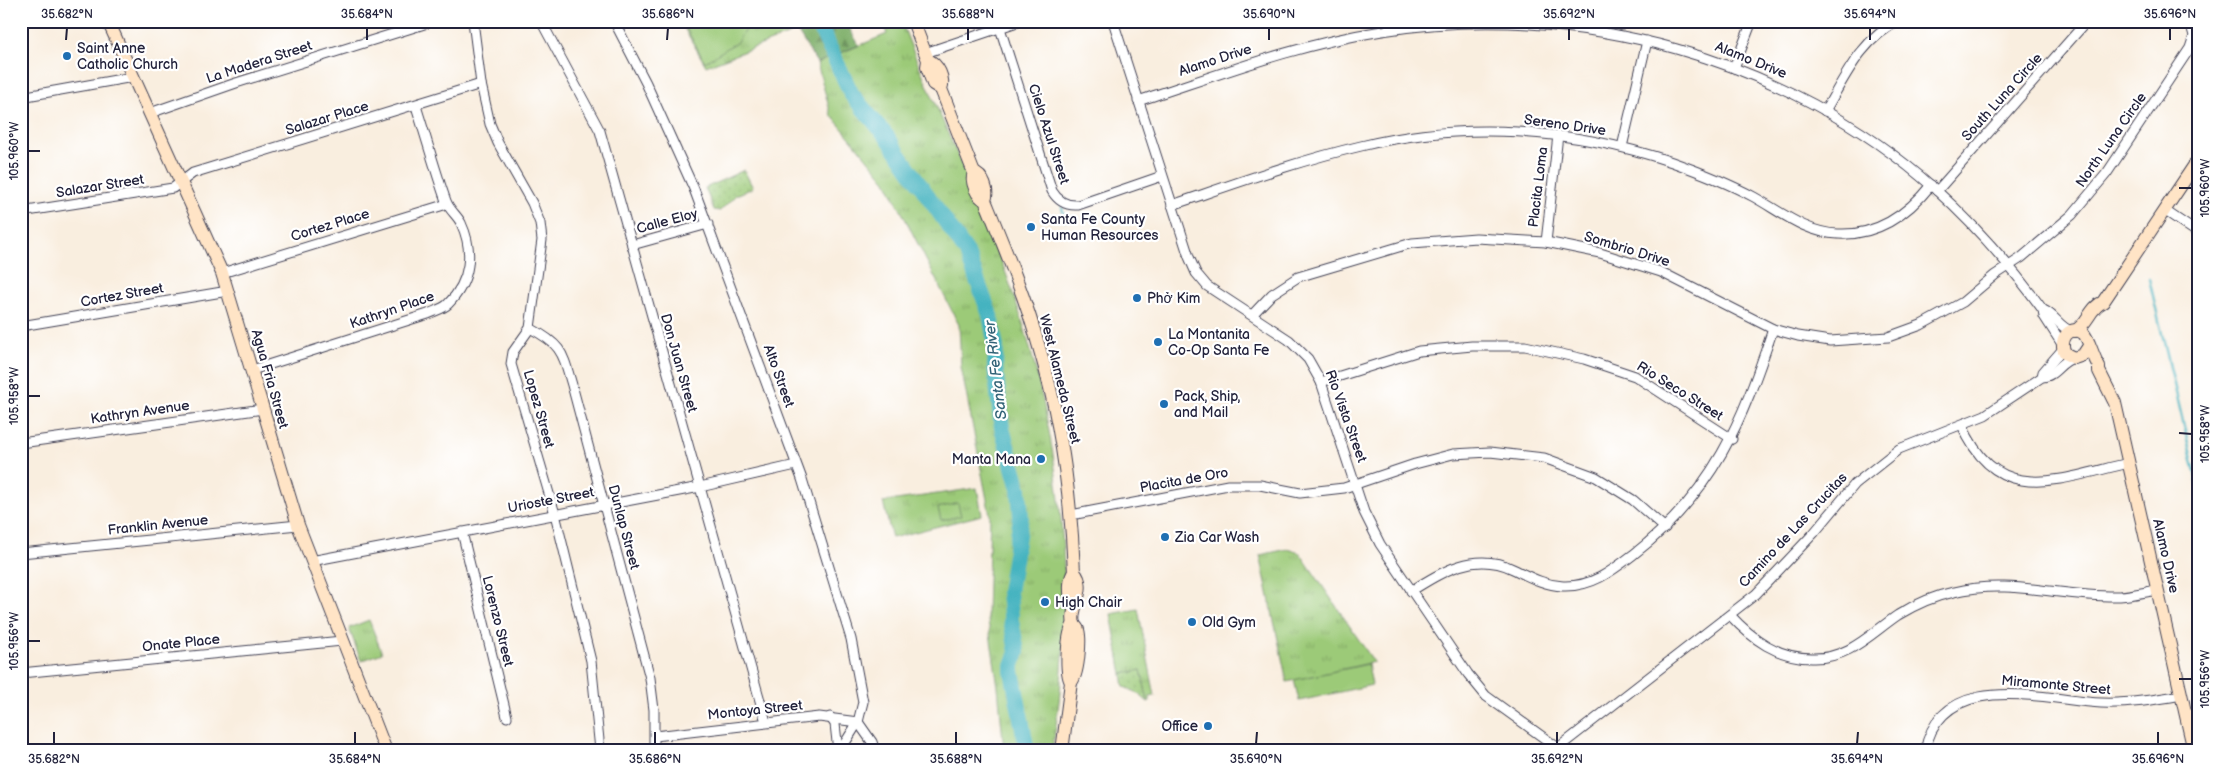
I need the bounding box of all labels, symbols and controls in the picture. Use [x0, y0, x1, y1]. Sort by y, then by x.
text: 35.682°N [41, 7, 93, 22]
text: 35.684°N [341, 7, 393, 22]
text: 35.686°N [642, 7, 694, 22]
text: 35.688°N [942, 7, 994, 22]
text: 35.690°N [1243, 7, 1295, 22]
text: 35.692°N [1543, 7, 1595, 22]
text: 35.694°N [1844, 7, 1896, 22]
text: 35.696°N [2144, 7, 2196, 22]
street label: La Madera Street [204, 37, 315, 87]
street label: Alamo Drive [1713, 38, 1789, 82]
place label: Saint Anne Catholic Church [77, 40, 178, 73]
street label: Alamo Drive [1176, 40, 1254, 80]
marker: Saint Anne Catholic Church [61, 50, 73, 62]
street label: South Luna Circle [1958, 50, 2046, 144]
street label: Cielo Azul Street [1025, 82, 1073, 187]
street label: North Luna Circle [2072, 89, 2150, 191]
street label: Salazar Place [283, 97, 371, 139]
street label: Sereno Drive [1523, 111, 1607, 139]
text: 105.960°W [7, 122, 22, 180]
street label: Placita Loma [1525, 146, 1551, 228]
text: 105.960°W [2198, 159, 2213, 217]
street label: Salazar Street [55, 171, 146, 201]
street label: Cortez Place [289, 205, 371, 245]
street label: Calle Eloy [635, 205, 700, 237]
place label: Santa Fe County Human Resources [1041, 211, 1159, 244]
marker: Santa Fe County Human Resources [1025, 221, 1037, 233]
street label: Sombrio Drive [1582, 228, 1672, 270]
street label: Cortez Street [79, 279, 165, 311]
street label: Kathryn Place [348, 288, 436, 332]
place label: Phở Kim [1147, 290, 1200, 307]
marker: Phở Kim [1131, 292, 1143, 304]
street label: Don Juan Street [657, 312, 701, 415]
street label: West Alameda Street [1036, 313, 1084, 446]
water label: Santa Fe River [980, 318, 1011, 421]
place label: La Montanita Co-Op Santa Fe [1168, 326, 1269, 359]
street label: Agua Fria Street [248, 327, 292, 431]
marker: La Montanita Co-Op Santa Fe [1152, 336, 1164, 348]
street label: Alto Street [760, 342, 798, 410]
street label: Rio Seco Street [1634, 358, 1727, 425]
text: 105.958°W [7, 367, 22, 425]
street label: Rio Vista Street [1321, 367, 1371, 465]
street label: Lopez Street [520, 368, 558, 451]
place label: Pack, Ship, and Mail [1174, 388, 1240, 421]
street label: Kathryn Avenue [90, 397, 190, 427]
marker: Pack, Ship, and Mail [1158, 398, 1170, 410]
text: 105.958°W [2198, 405, 2213, 463]
place label: Manta Mana [952, 451, 1031, 468]
marker: Manta Mana [1035, 453, 1047, 465]
street label: Placita de Oro [1138, 464, 1230, 496]
street label: Camino de Las Crucitas [1735, 469, 1851, 591]
street label: Urioste Street [506, 483, 596, 517]
street label: Dunlap Street [605, 483, 644, 572]
street label: Franklin Avenue [107, 511, 209, 539]
street label: Alamo Drive [2149, 517, 2183, 595]
place label: Zia Car Wash [1174, 529, 1260, 546]
marker: Zia Car Wash [1159, 531, 1171, 543]
street label: Lorenzo Street [479, 574, 518, 669]
place label: High Chair [1055, 594, 1123, 611]
marker: High Chair [1039, 596, 1051, 608]
text: 105.956°W [7, 612, 22, 670]
place label: Old Gym [1202, 614, 1256, 631]
marker: Old Gym [1186, 616, 1198, 628]
street label: Onate Place [141, 630, 221, 656]
text: 105.956°W [2198, 650, 2213, 708]
street label: Miramonte Street [2001, 672, 2112, 698]
street label: Montoya Street [707, 696, 804, 723]
place label: Office [1162, 718, 1198, 735]
marker: Office [1202, 720, 1214, 732]
text: 35.682°N [28, 752, 80, 767]
text: 35.684°N [329, 752, 381, 767]
text: 35.686°N [629, 752, 681, 767]
text: 35.688°N [930, 752, 982, 767]
text: 35.690°N [1230, 752, 1282, 767]
text: 35.692°N [1531, 752, 1583, 767]
text: 35.694°N [1831, 752, 1883, 767]
text: 35.696°N [2132, 752, 2184, 767]

